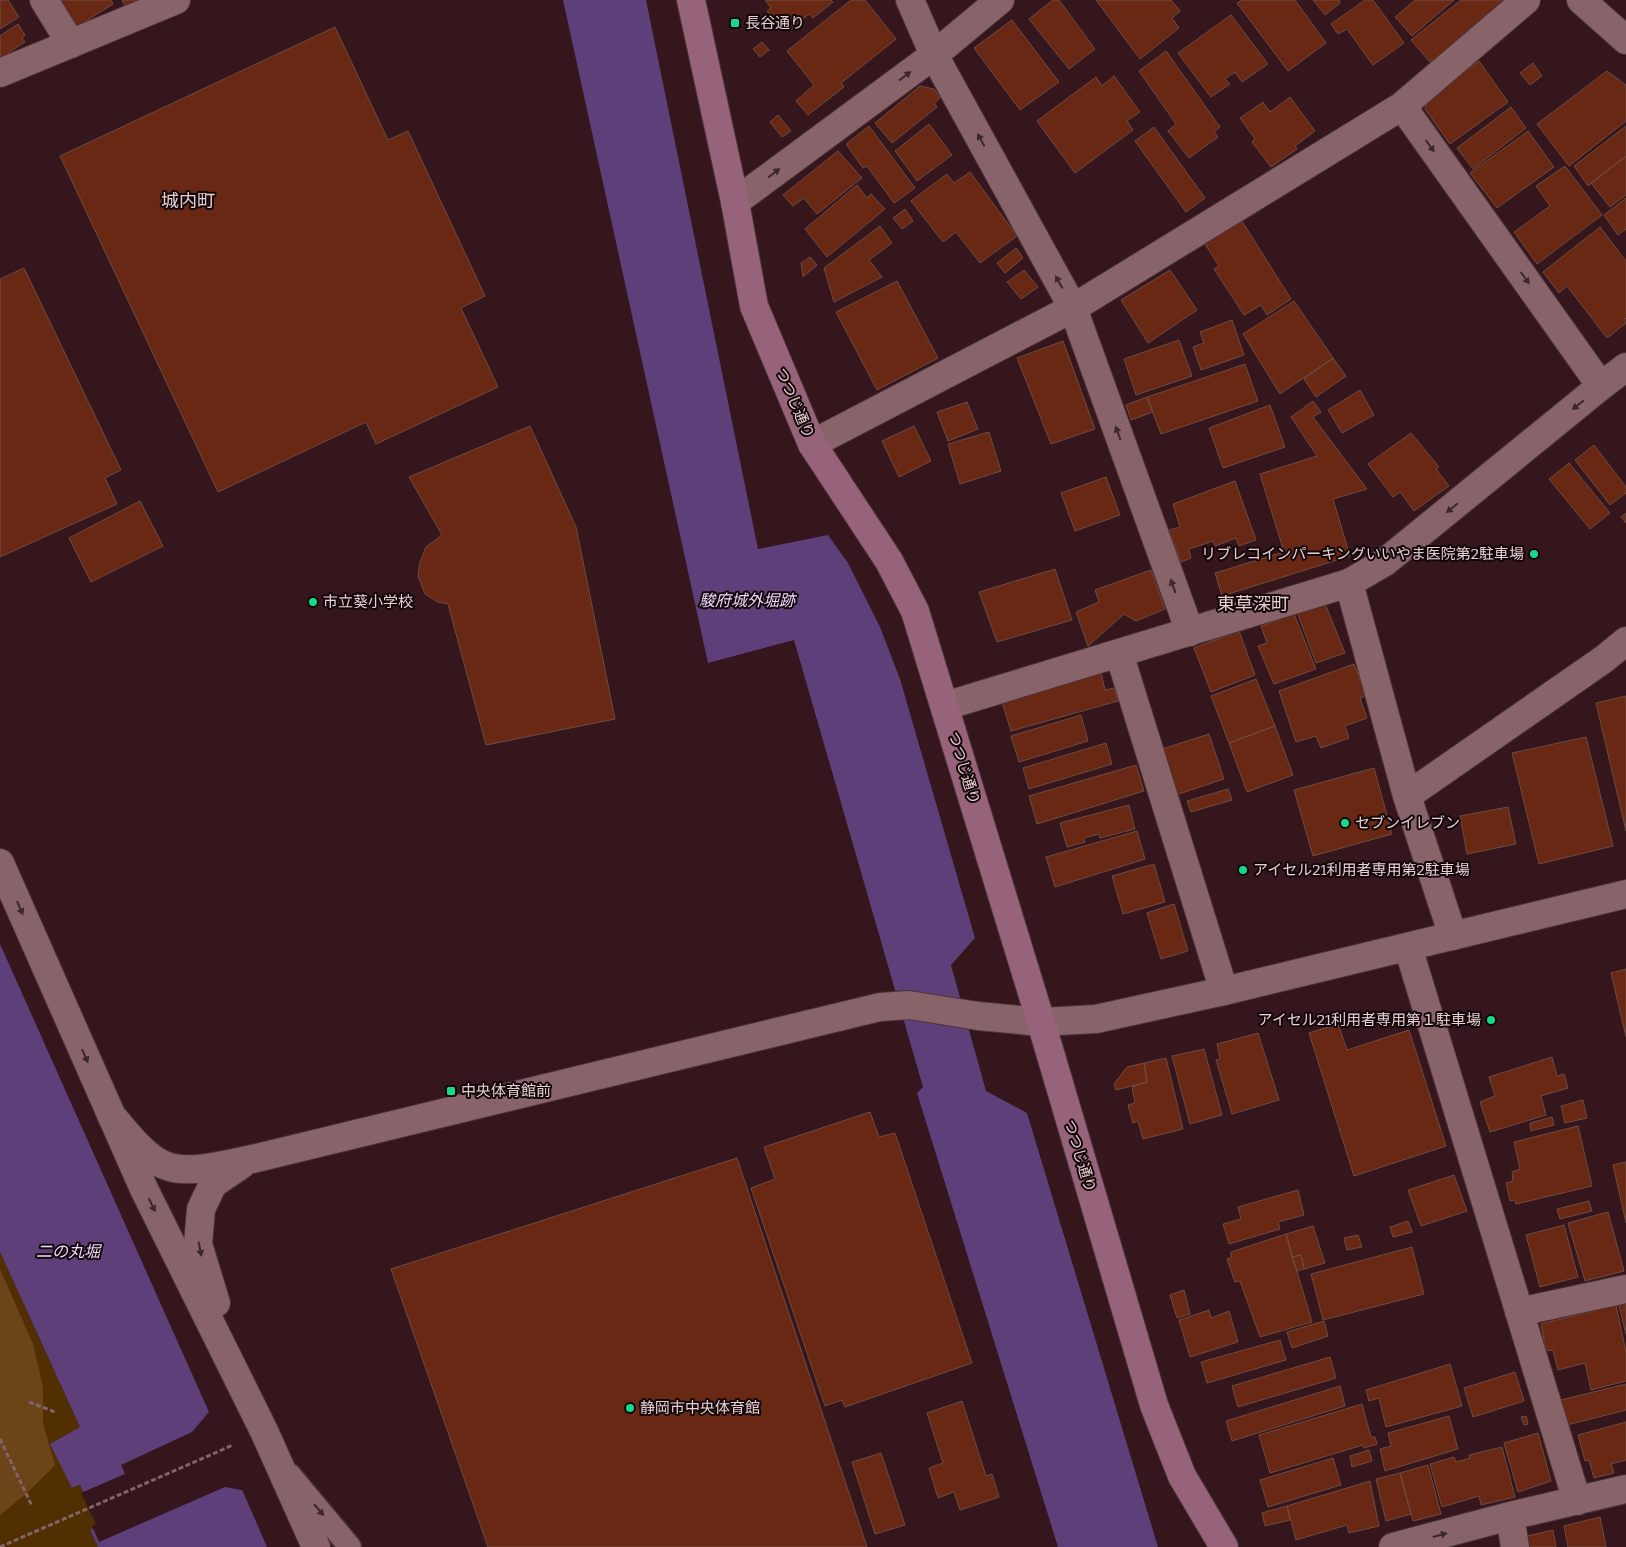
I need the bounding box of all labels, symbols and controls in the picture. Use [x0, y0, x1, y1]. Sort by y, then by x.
place label: 長谷通り [745, 14, 805, 32]
marker: 長谷通り [729, 17, 741, 29]
one-way arrow [898, 71, 911, 82]
one-way arrow [977, 133, 985, 147]
one-way arrow [1425, 139, 1435, 153]
one-way arrow [767, 168, 781, 178]
district label: 城内町 [161, 190, 215, 212]
one-way arrow [1520, 271, 1530, 285]
one-way arrow [1055, 275, 1063, 290]
street label: つつじ通り [772, 365, 818, 441]
one-way arrow [1571, 399, 1584, 410]
one-way arrow [1114, 426, 1121, 441]
one-way arrow [1446, 502, 1459, 513]
place label: リブレコインパーキングいいやま医院第2駐車場 [1201, 545, 1524, 563]
marker: リブレコインパーキングいいやま医院第2駐車場 [1528, 548, 1540, 560]
one-way arrow [1169, 579, 1176, 594]
water label: 駿府城外堀跡 [699, 591, 798, 610]
place label: 市立葵小学校 [323, 593, 413, 611]
district label: 東草深町 [1217, 593, 1289, 615]
marker: 市立葵小学校 [307, 596, 319, 608]
street label: つつじ通り [944, 729, 984, 807]
place label: セブンイレブン [1355, 814, 1460, 832]
marker: セブンイレブン [1339, 817, 1351, 829]
place label: アイセル21利用者専用第2駐車場 [1253, 861, 1470, 879]
marker: アイセル21利用者専用第2駐車場 [1237, 864, 1249, 876]
one-way arrow [16, 901, 24, 915]
place label: アイセル21利用者専用第１駐車場 [1257, 1011, 1481, 1029]
marker: アイセル21利用者専用第１駐車場 [1485, 1014, 1497, 1026]
one-way arrow [82, 1049, 90, 1063]
place label: 中央体育館前 [461, 1082, 551, 1100]
marker: 中央体育館前 [445, 1085, 457, 1097]
street label: つつじ通り [1060, 1117, 1100, 1195]
one-way arrow [148, 1197, 156, 1212]
one-way arrow [196, 1241, 204, 1257]
water label: 二の丸堀 [36, 1242, 103, 1261]
place label: 静岡市中央体育館 [640, 1399, 760, 1417]
marker: 静岡市中央体育館 [624, 1402, 636, 1414]
one-way arrow [313, 1503, 324, 1516]
one-way arrow [1432, 1530, 1447, 1538]

